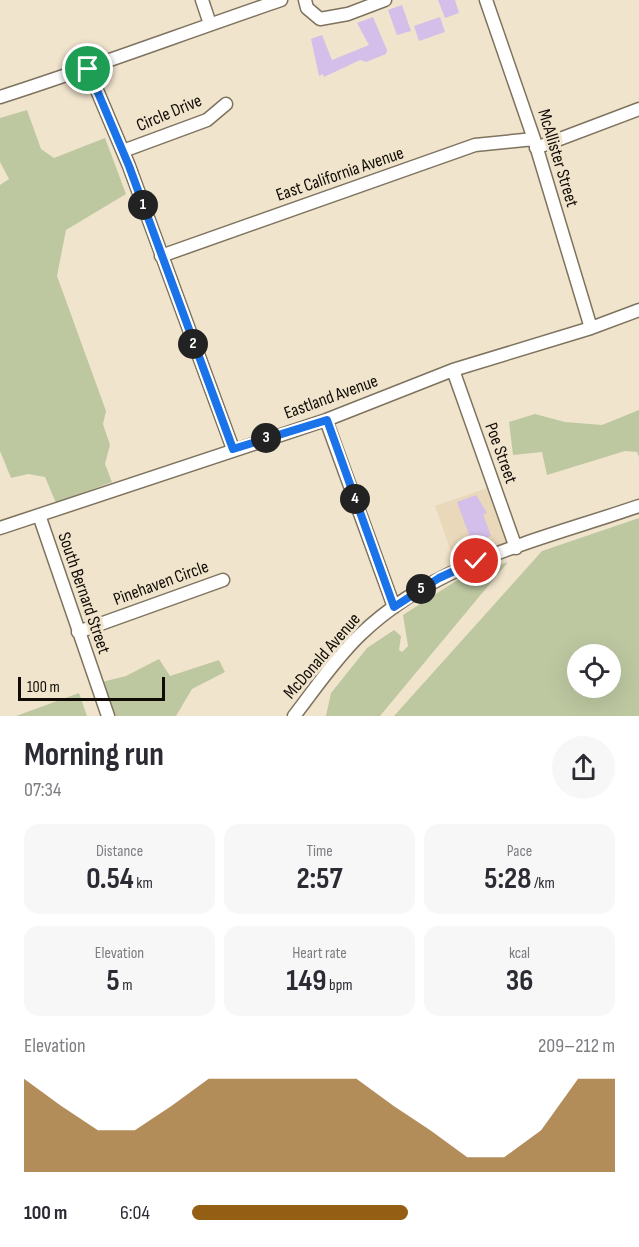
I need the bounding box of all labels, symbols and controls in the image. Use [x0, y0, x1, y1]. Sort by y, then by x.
pin [62, 43, 113, 94]
icon: arrive [71, 52, 104, 85]
street label: Circle Drive [133, 90, 205, 136]
street label: McAllister Street [533, 106, 583, 210]
street label: East California Avenue [273, 142, 407, 206]
pin: 1 [128, 190, 158, 220]
text: 1 [140, 195, 146, 214]
pin: 2 [178, 329, 208, 359]
text: 2 [189, 334, 197, 353]
street label: Eastland Avenue [281, 370, 381, 424]
street label: Poe Street [480, 420, 522, 487]
pin: 3 [251, 423, 281, 453]
text: 3 [262, 428, 270, 447]
pin: 4 [340, 484, 370, 514]
text: 4 [351, 489, 359, 508]
street label: South Bernard Street [53, 530, 115, 657]
pin [450, 535, 501, 586]
icon: check [459, 544, 492, 577]
street label: Pinehaven Circle [111, 556, 211, 610]
pin: 5 [406, 574, 436, 604]
text: 5 [417, 579, 425, 598]
street label: McDonald Avenue [279, 609, 365, 703]
map controls [567, 644, 621, 698]
button: locate [567, 644, 621, 698]
scale bar [18, 674, 165, 702]
text: 100 m [27, 678, 60, 697]
text: Morning run [24, 735, 164, 775]
button: share [552, 736, 615, 799]
text: 07:34 [24, 778, 61, 802]
text: Distance [96, 842, 143, 861]
text: Time [306, 842, 333, 861]
text: Pace [507, 842, 532, 861]
text: 0.54 [86, 861, 134, 897]
text: 2:57 [296, 861, 343, 897]
text: 5:28 [484, 861, 531, 897]
text: km [134, 874, 153, 893]
text: /km [531, 874, 555, 893]
text: Elevation [95, 944, 144, 963]
text: Heart rate [292, 944, 347, 963]
text: kcal [509, 944, 530, 963]
text: 5 [107, 963, 120, 999]
text: 149 [286, 963, 327, 999]
text: 36 [506, 963, 533, 999]
text: m [120, 976, 133, 995]
text: bpm [327, 976, 353, 995]
text: Elevation [24, 1034, 86, 1058]
text: 209–212 m [538, 1034, 615, 1058]
text: 100 m [24, 1201, 67, 1225]
text: 6:04 [120, 1201, 150, 1225]

